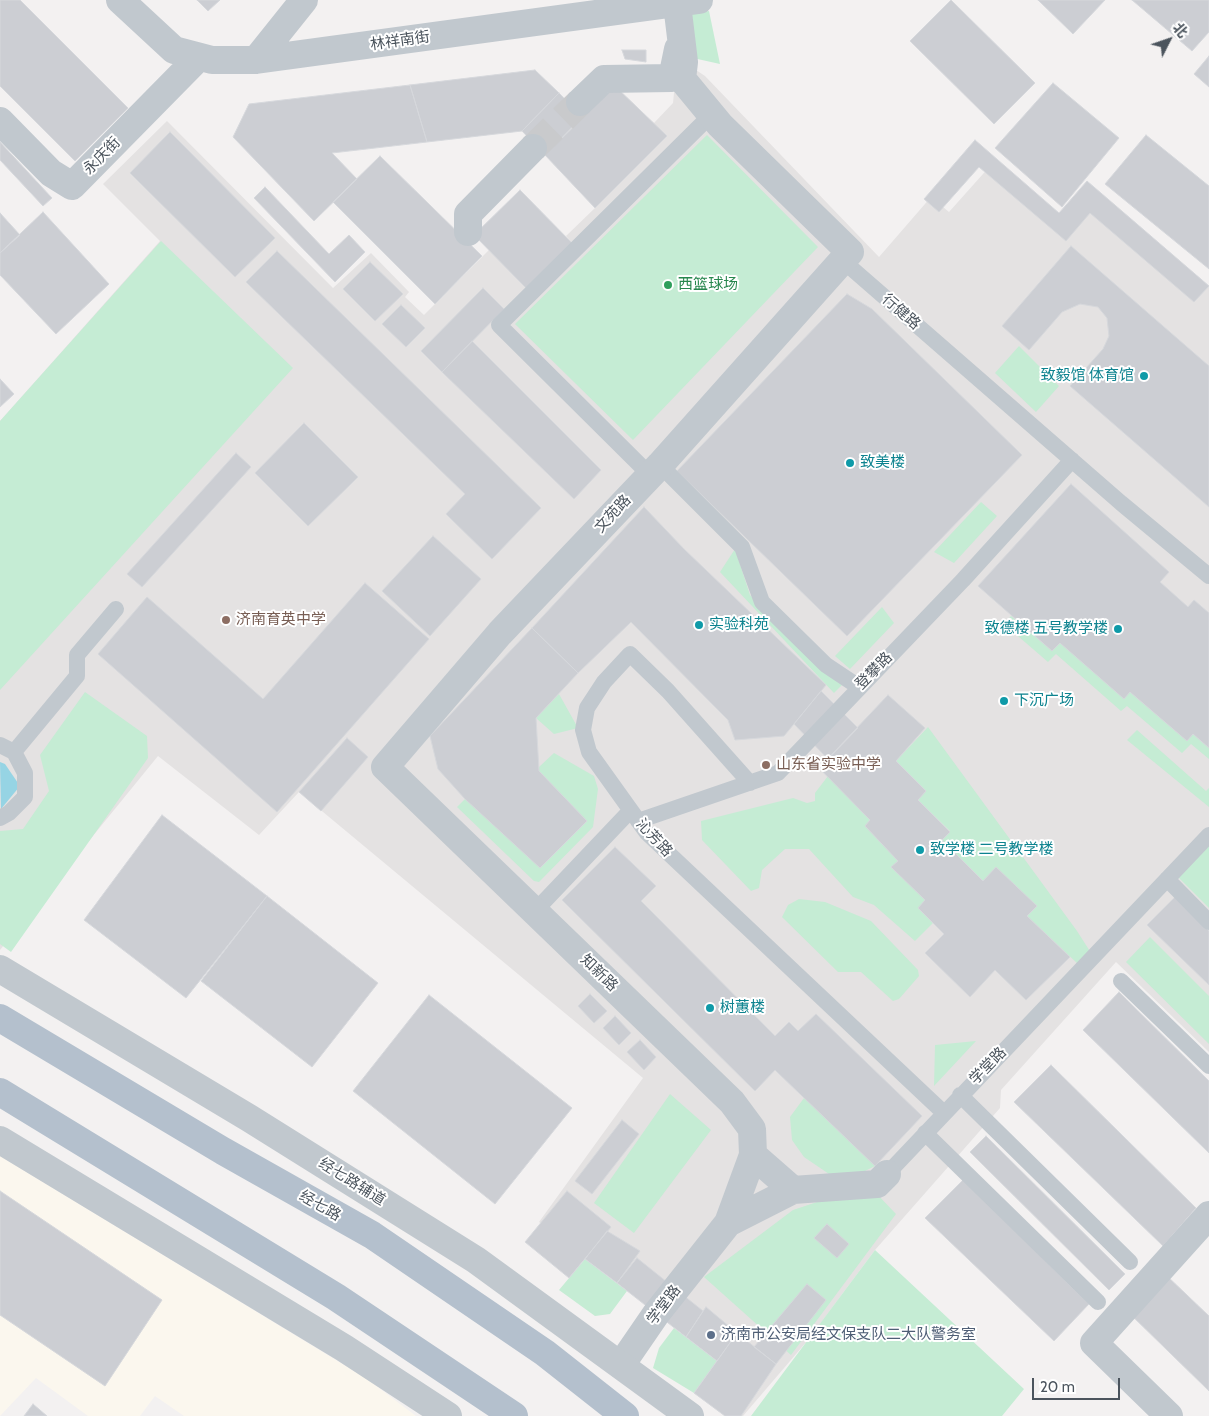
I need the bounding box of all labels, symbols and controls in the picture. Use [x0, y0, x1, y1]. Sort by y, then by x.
north arrow [1144, 15, 1194, 65]
text: 北 [1169, 19, 1192, 41]
street label: 林祥南街 [369, 28, 431, 54]
street label: 永庆街 [80, 134, 124, 178]
place label: 西篮球场 [678, 276, 738, 294]
marker: 西篮球场 [662, 279, 674, 291]
street label: 行健路 [878, 290, 924, 334]
place label: 致毅馆 体育馆 [1041, 367, 1134, 385]
marker: 致毅馆 体育馆 [1138, 370, 1150, 382]
place label: 致美楼 [860, 454, 905, 472]
marker: 致美楼 [844, 457, 856, 469]
street label: 文苑路 [591, 491, 635, 537]
place label: 济南育英中学 [236, 611, 326, 629]
marker: 济南育英中学 [220, 614, 232, 626]
place label: 实验科苑 [709, 616, 769, 634]
marker: 实验科苑 [693, 619, 705, 631]
place label: 致德楼 五号教学楼 [985, 620, 1108, 638]
marker: 致德楼 五号教学楼 [1112, 623, 1124, 635]
street label: 登攀路 [852, 649, 896, 693]
place label: 下沉广场 [1014, 692, 1074, 710]
marker: 下沉广场 [998, 695, 1010, 707]
place label: 山东省实验中学 [776, 756, 881, 774]
marker: 山东省实验中学 [760, 759, 772, 771]
street label: 沁芳路 [632, 815, 676, 861]
place label: 致学楼 二号教学楼 [930, 841, 1053, 859]
marker: 致学楼 二号教学楼 [914, 844, 926, 856]
street label: 知新路 [577, 951, 621, 995]
place label: 树蕙楼 [720, 999, 765, 1017]
marker: 树蕙楼 [704, 1002, 716, 1014]
street label: 学堂路 [966, 1044, 1010, 1088]
street label: 经七路辅道 [315, 1154, 389, 1210]
street label: 经七路 [296, 1187, 344, 1225]
street label: 学堂路 [643, 1282, 685, 1328]
place label: 济南市公安局经文保支队二大队警务室 [721, 1326, 976, 1344]
marker: 济南市公安局经文保支队二大队警务室 [705, 1329, 717, 1341]
scale bar [1034, 1368, 1122, 1400]
text: 20 m [1040, 1378, 1075, 1396]

